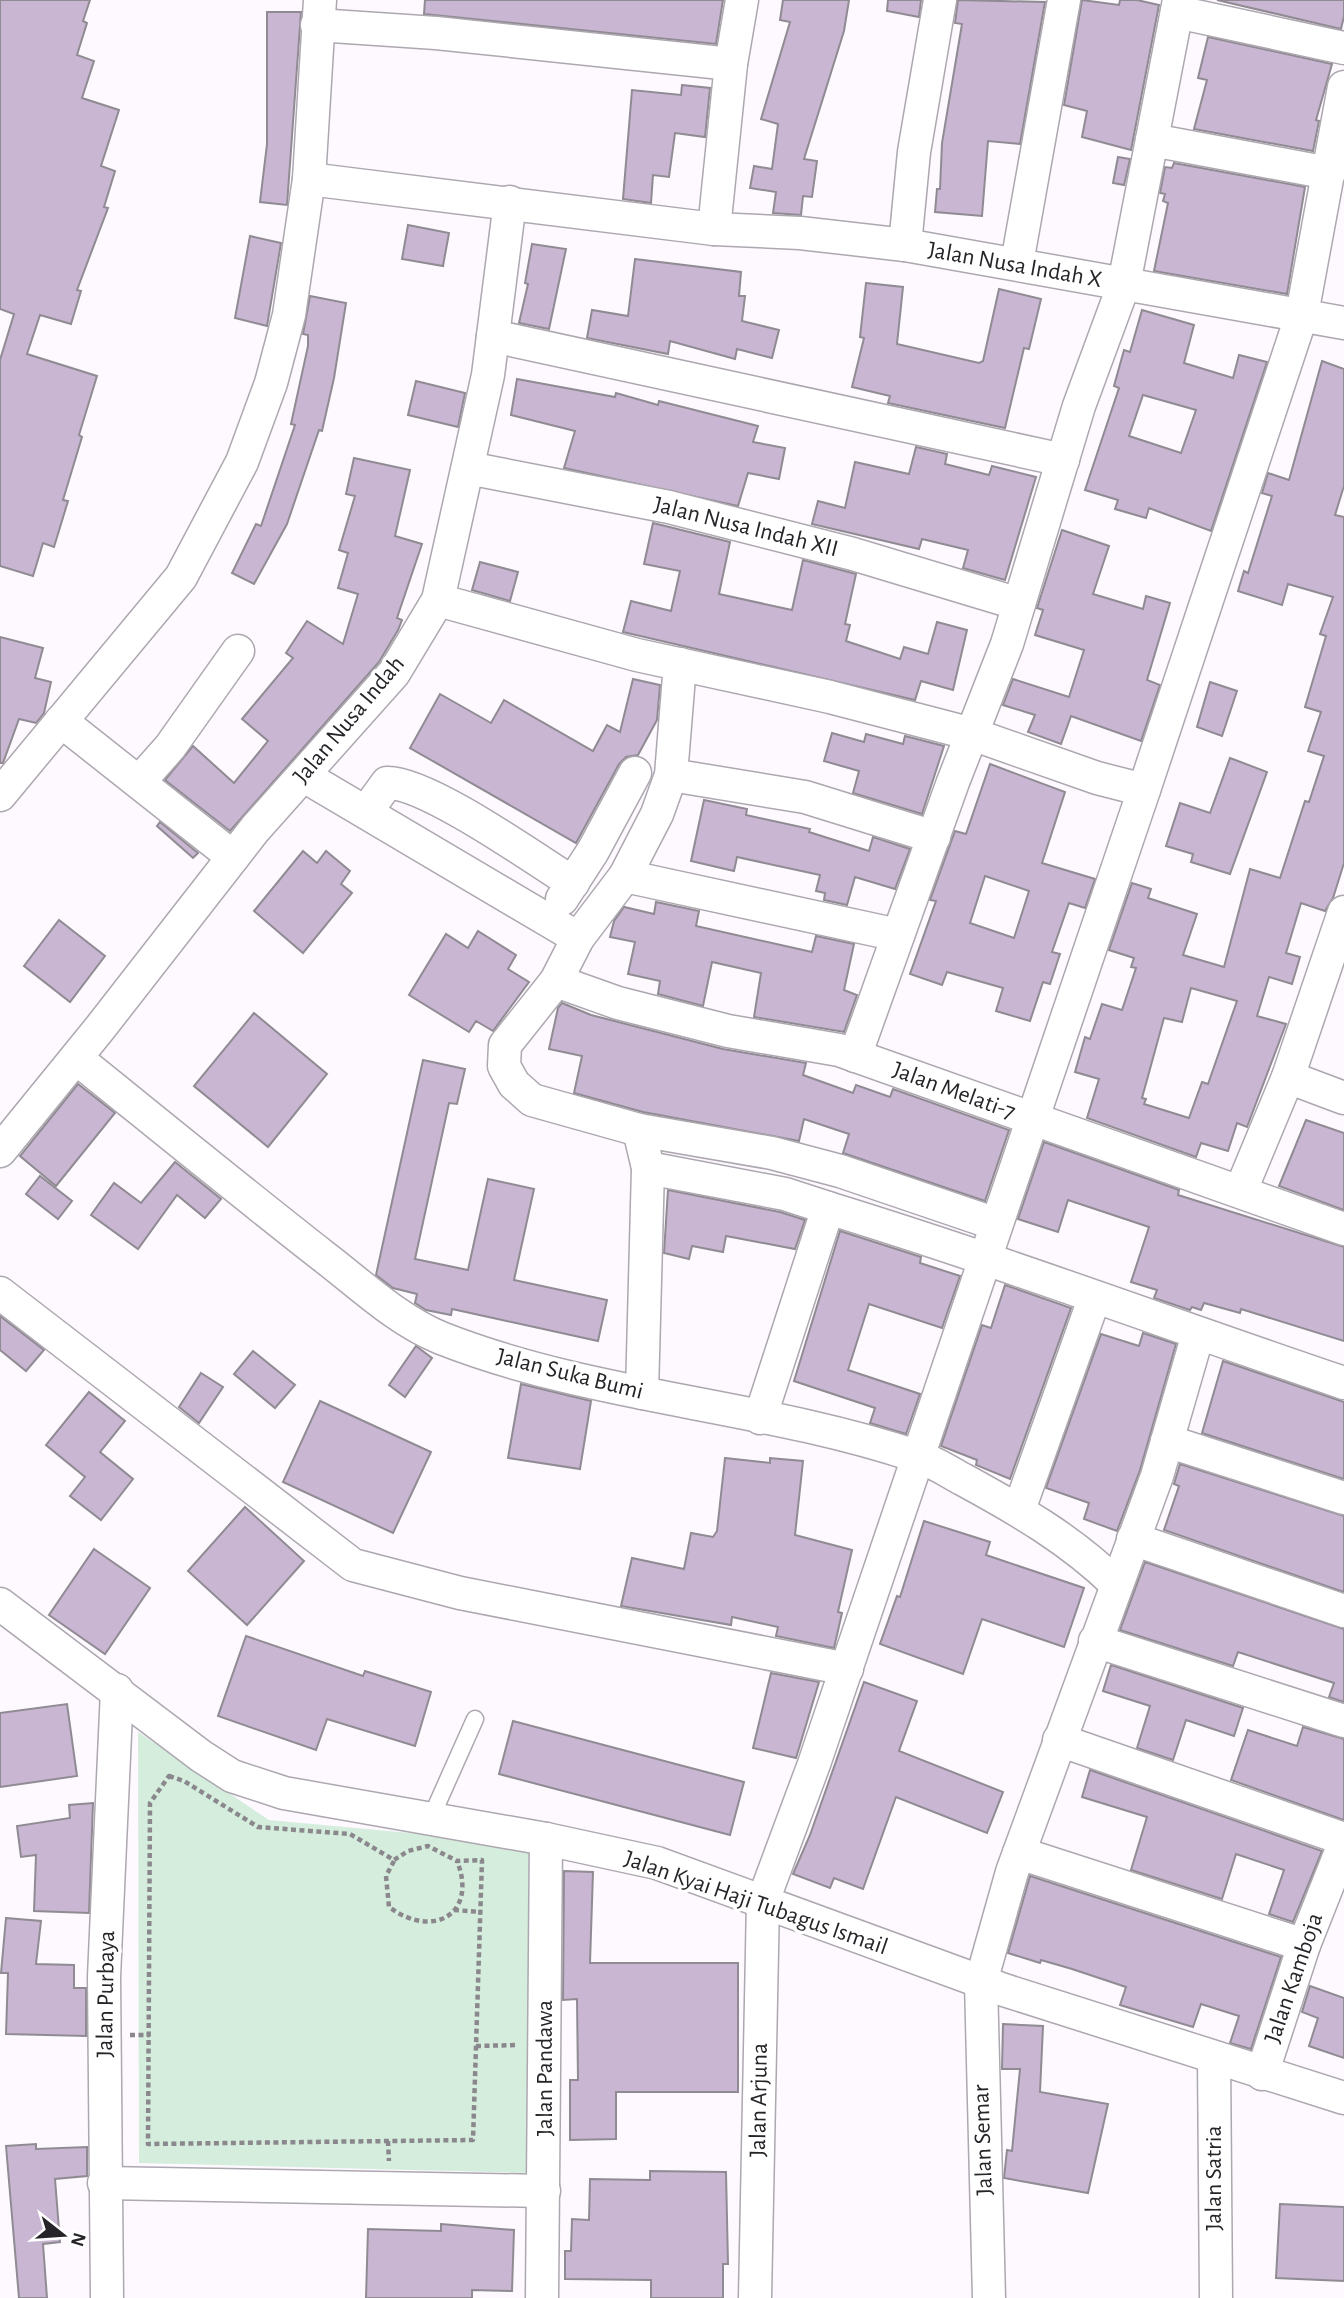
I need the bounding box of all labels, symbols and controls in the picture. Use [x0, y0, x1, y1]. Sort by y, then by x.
street label: Jalan Nusa Indah X [926, 238, 1104, 292]
street label: Jalan Nusa Indah XII [651, 492, 841, 562]
street label: Jalan Nusa Indah [289, 652, 409, 788]
street label: Jalan Melati-7 [889, 1058, 1019, 1124]
street label: Jalan Suka Bumi [494, 1344, 646, 1404]
street label: Jalan Kyai Haji Tubagus Ismail [621, 1847, 891, 1959]
street label: Jalan Kamboja [1261, 1910, 1327, 2046]
street label: Jalan Purbaya [93, 1930, 119, 2058]
street label: Jalan Pandawa [533, 2000, 557, 2136]
street label: Jalan Arjuna [746, 2043, 772, 2157]
street label: Jalan Semar [969, 2084, 997, 2196]
street label: Jalan Satria [1202, 2125, 1226, 2231]
north arrow [28, 2200, 98, 2270]
text: N [67, 2230, 89, 2249]

